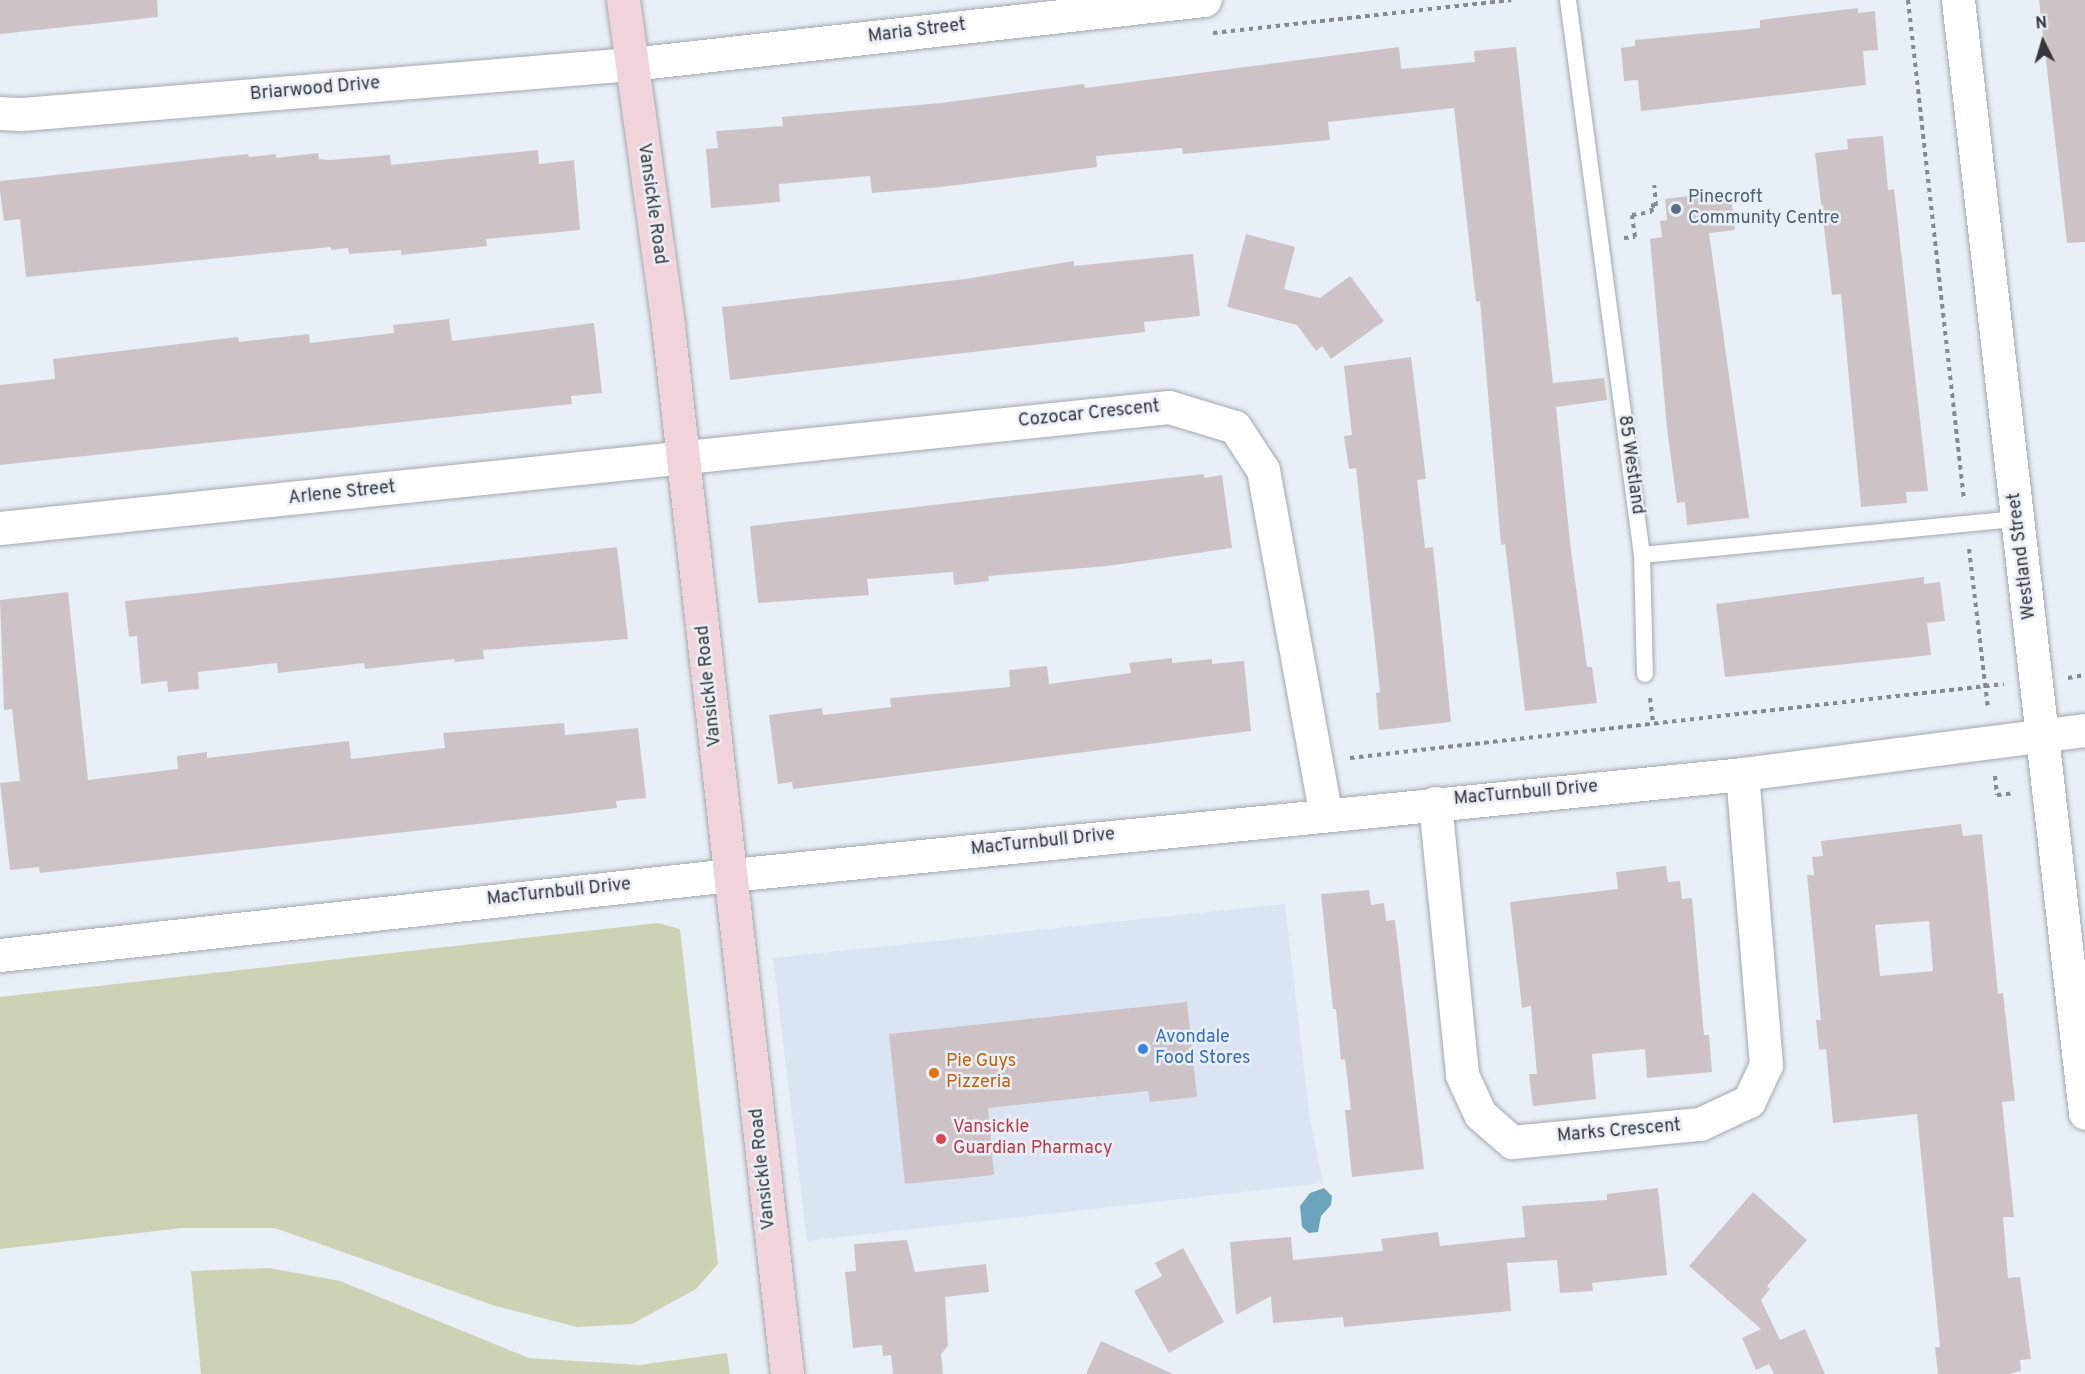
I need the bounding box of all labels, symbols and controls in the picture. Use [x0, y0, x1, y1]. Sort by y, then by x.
north arrow [2013, 12, 2073, 72]
text: N [2035, 14, 2048, 35]
street label: Maria Street [867, 15, 967, 49]
street label: Briarwood Drive [249, 74, 381, 106]
street label: Vansickle Road [632, 142, 670, 266]
place label: Pinecroft Community Centre [1688, 188, 1839, 230]
marker: Pinecroft Community Centre [1669, 202, 1683, 216]
street label: Cozocar Crescent [1017, 397, 1161, 433]
street label: 85 Westland [1612, 414, 1648, 516]
street label: Arlene Street [287, 478, 397, 510]
street label: Westland Street [2004, 491, 2042, 621]
street label: Vansickle Road [693, 624, 727, 748]
street label: MacTurnbull Drive [1453, 777, 1599, 811]
street label: MacTurnbull Drive [970, 825, 1116, 861]
street label: MacTurnbull Drive [486, 875, 632, 911]
place label: Avondale Food Stores [1155, 1028, 1250, 1070]
marker: Avondale Food Stores [1136, 1042, 1150, 1056]
place label: Pie Guys Pizzeria [946, 1052, 1016, 1094]
marker: Pie Guys Pizzeria [927, 1066, 941, 1080]
street label: Vansickle Road [747, 1107, 781, 1231]
street label: Marks Crescent [1556, 1116, 1682, 1148]
place label: Vansickle Guardian Pharmacy [953, 1118, 1113, 1160]
marker: Vansickle Guardian Pharmacy [934, 1132, 948, 1146]

